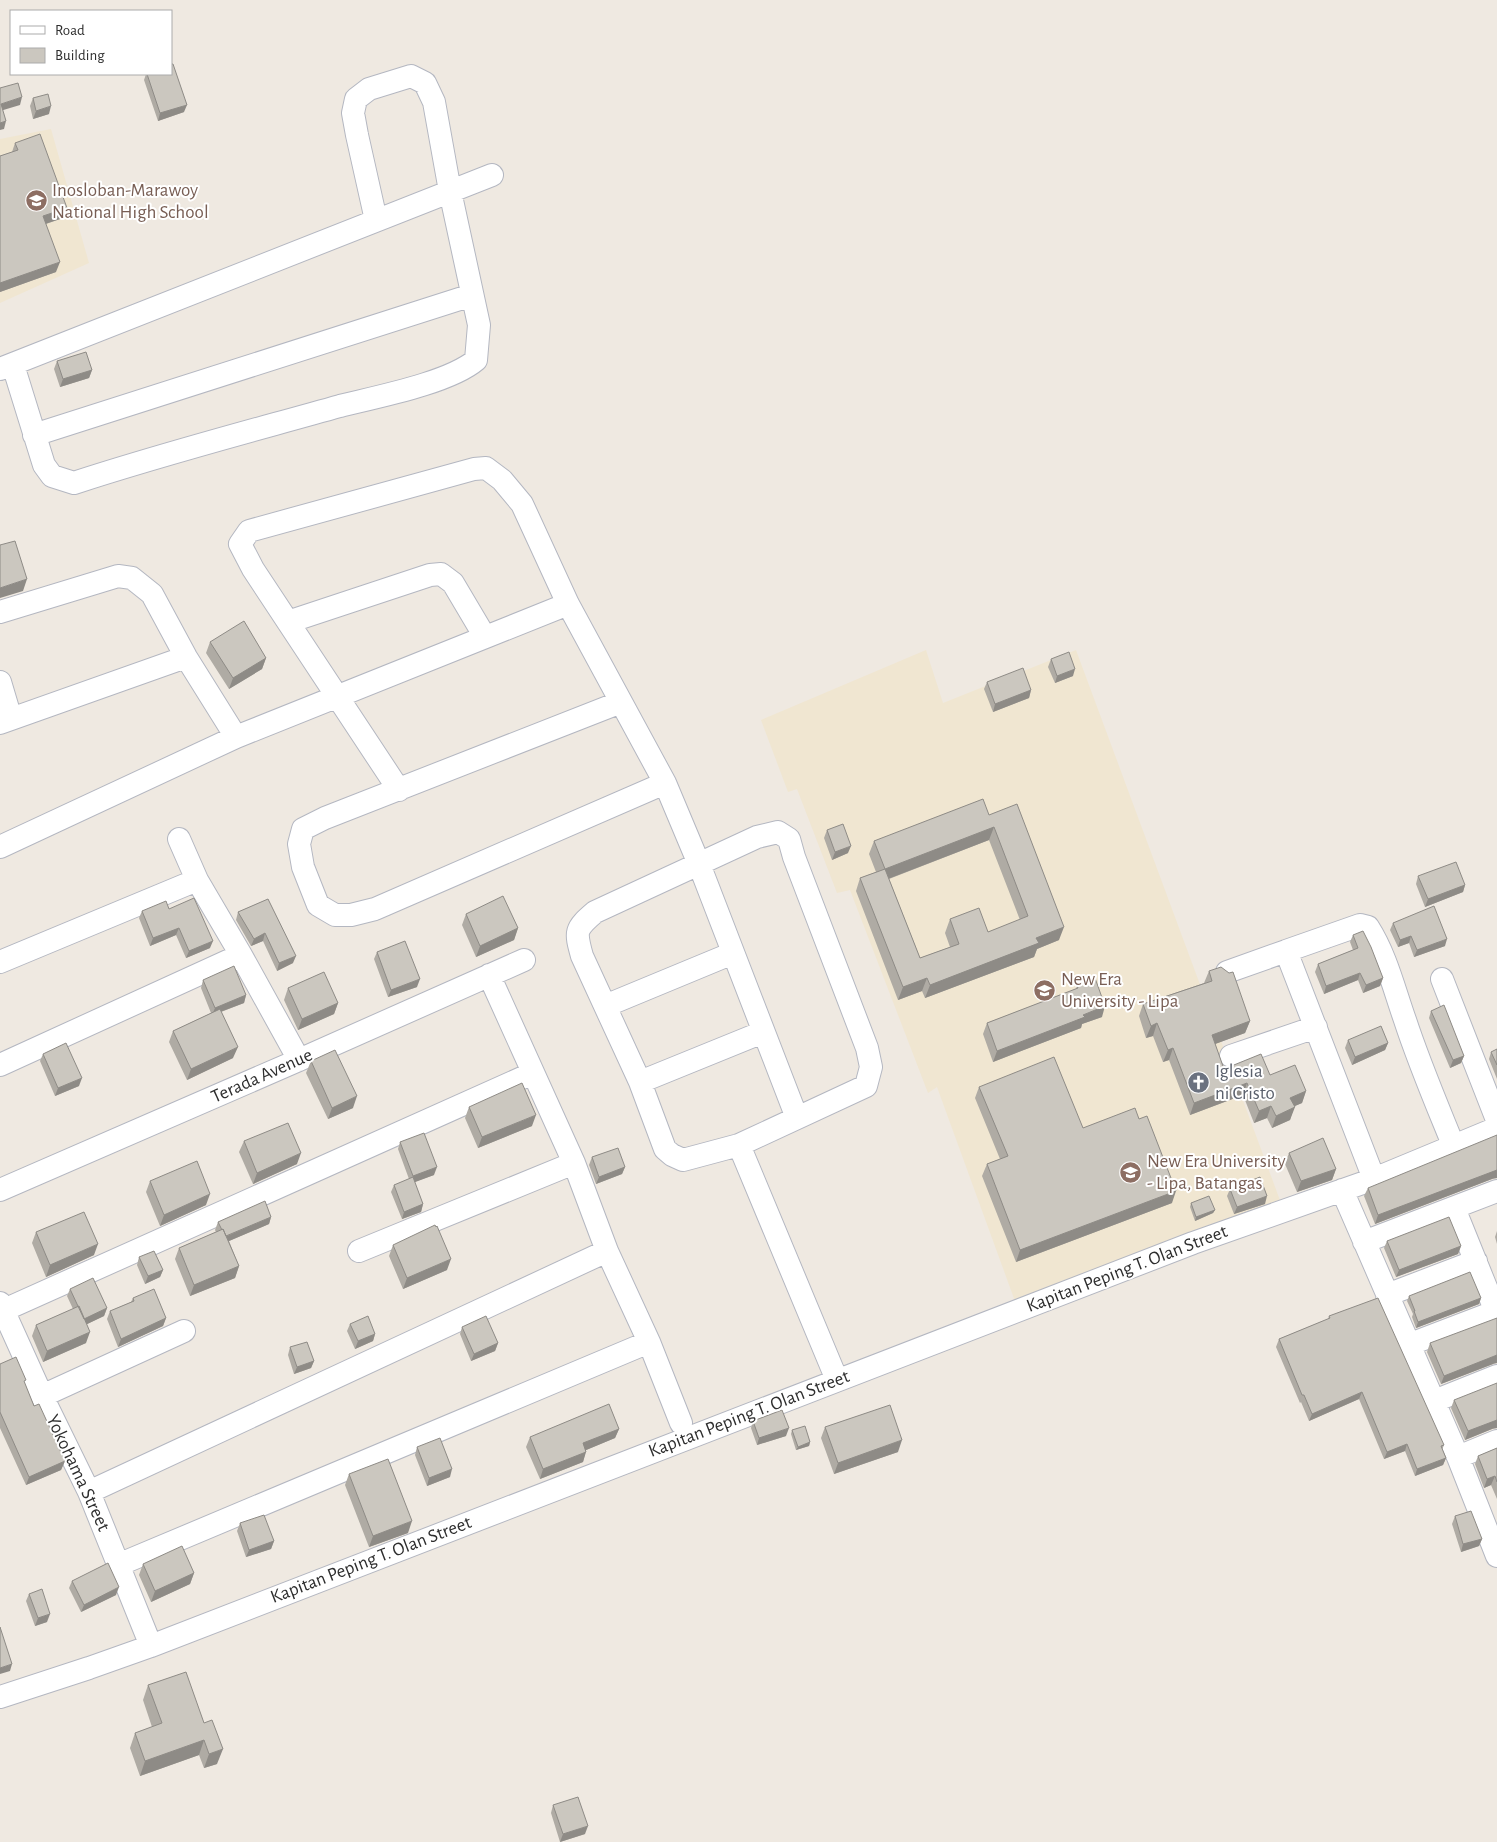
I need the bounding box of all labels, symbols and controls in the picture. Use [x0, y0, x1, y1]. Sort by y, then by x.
legend [10, 10, 172, 75]
text: Road [55, 23, 85, 38]
text: Building [55, 48, 105, 63]
place label: Inosloban-Marawoy National High School [52, 181, 209, 222]
school or university icon: Inosloban-Marawoy National High School [24, 189, 48, 213]
place label: New Era University - Lipa [1061, 970, 1179, 1011]
school or university icon: New Era University - Lipa [1033, 978, 1057, 1002]
street label: Terada Avenue [208, 1045, 316, 1107]
place label: Iglesia ni Cristo [1215, 1062, 1275, 1103]
church icon: Iglesia ni Cristo [1187, 1070, 1211, 1094]
place label: New Era University - Lipa, Batangas [1147, 1152, 1286, 1193]
school or university icon: New Era University - Lipa, Batangas [1119, 1160, 1143, 1184]
street label: Kapitan Peping T. Olan Street [1024, 1222, 1230, 1316]
street label: Kapitan Peping T. Olan Street [646, 1367, 852, 1461]
street label: Yokohama Street [43, 1412, 113, 1534]
street label: Kapitan Peping T. Olan Street [268, 1513, 474, 1607]

